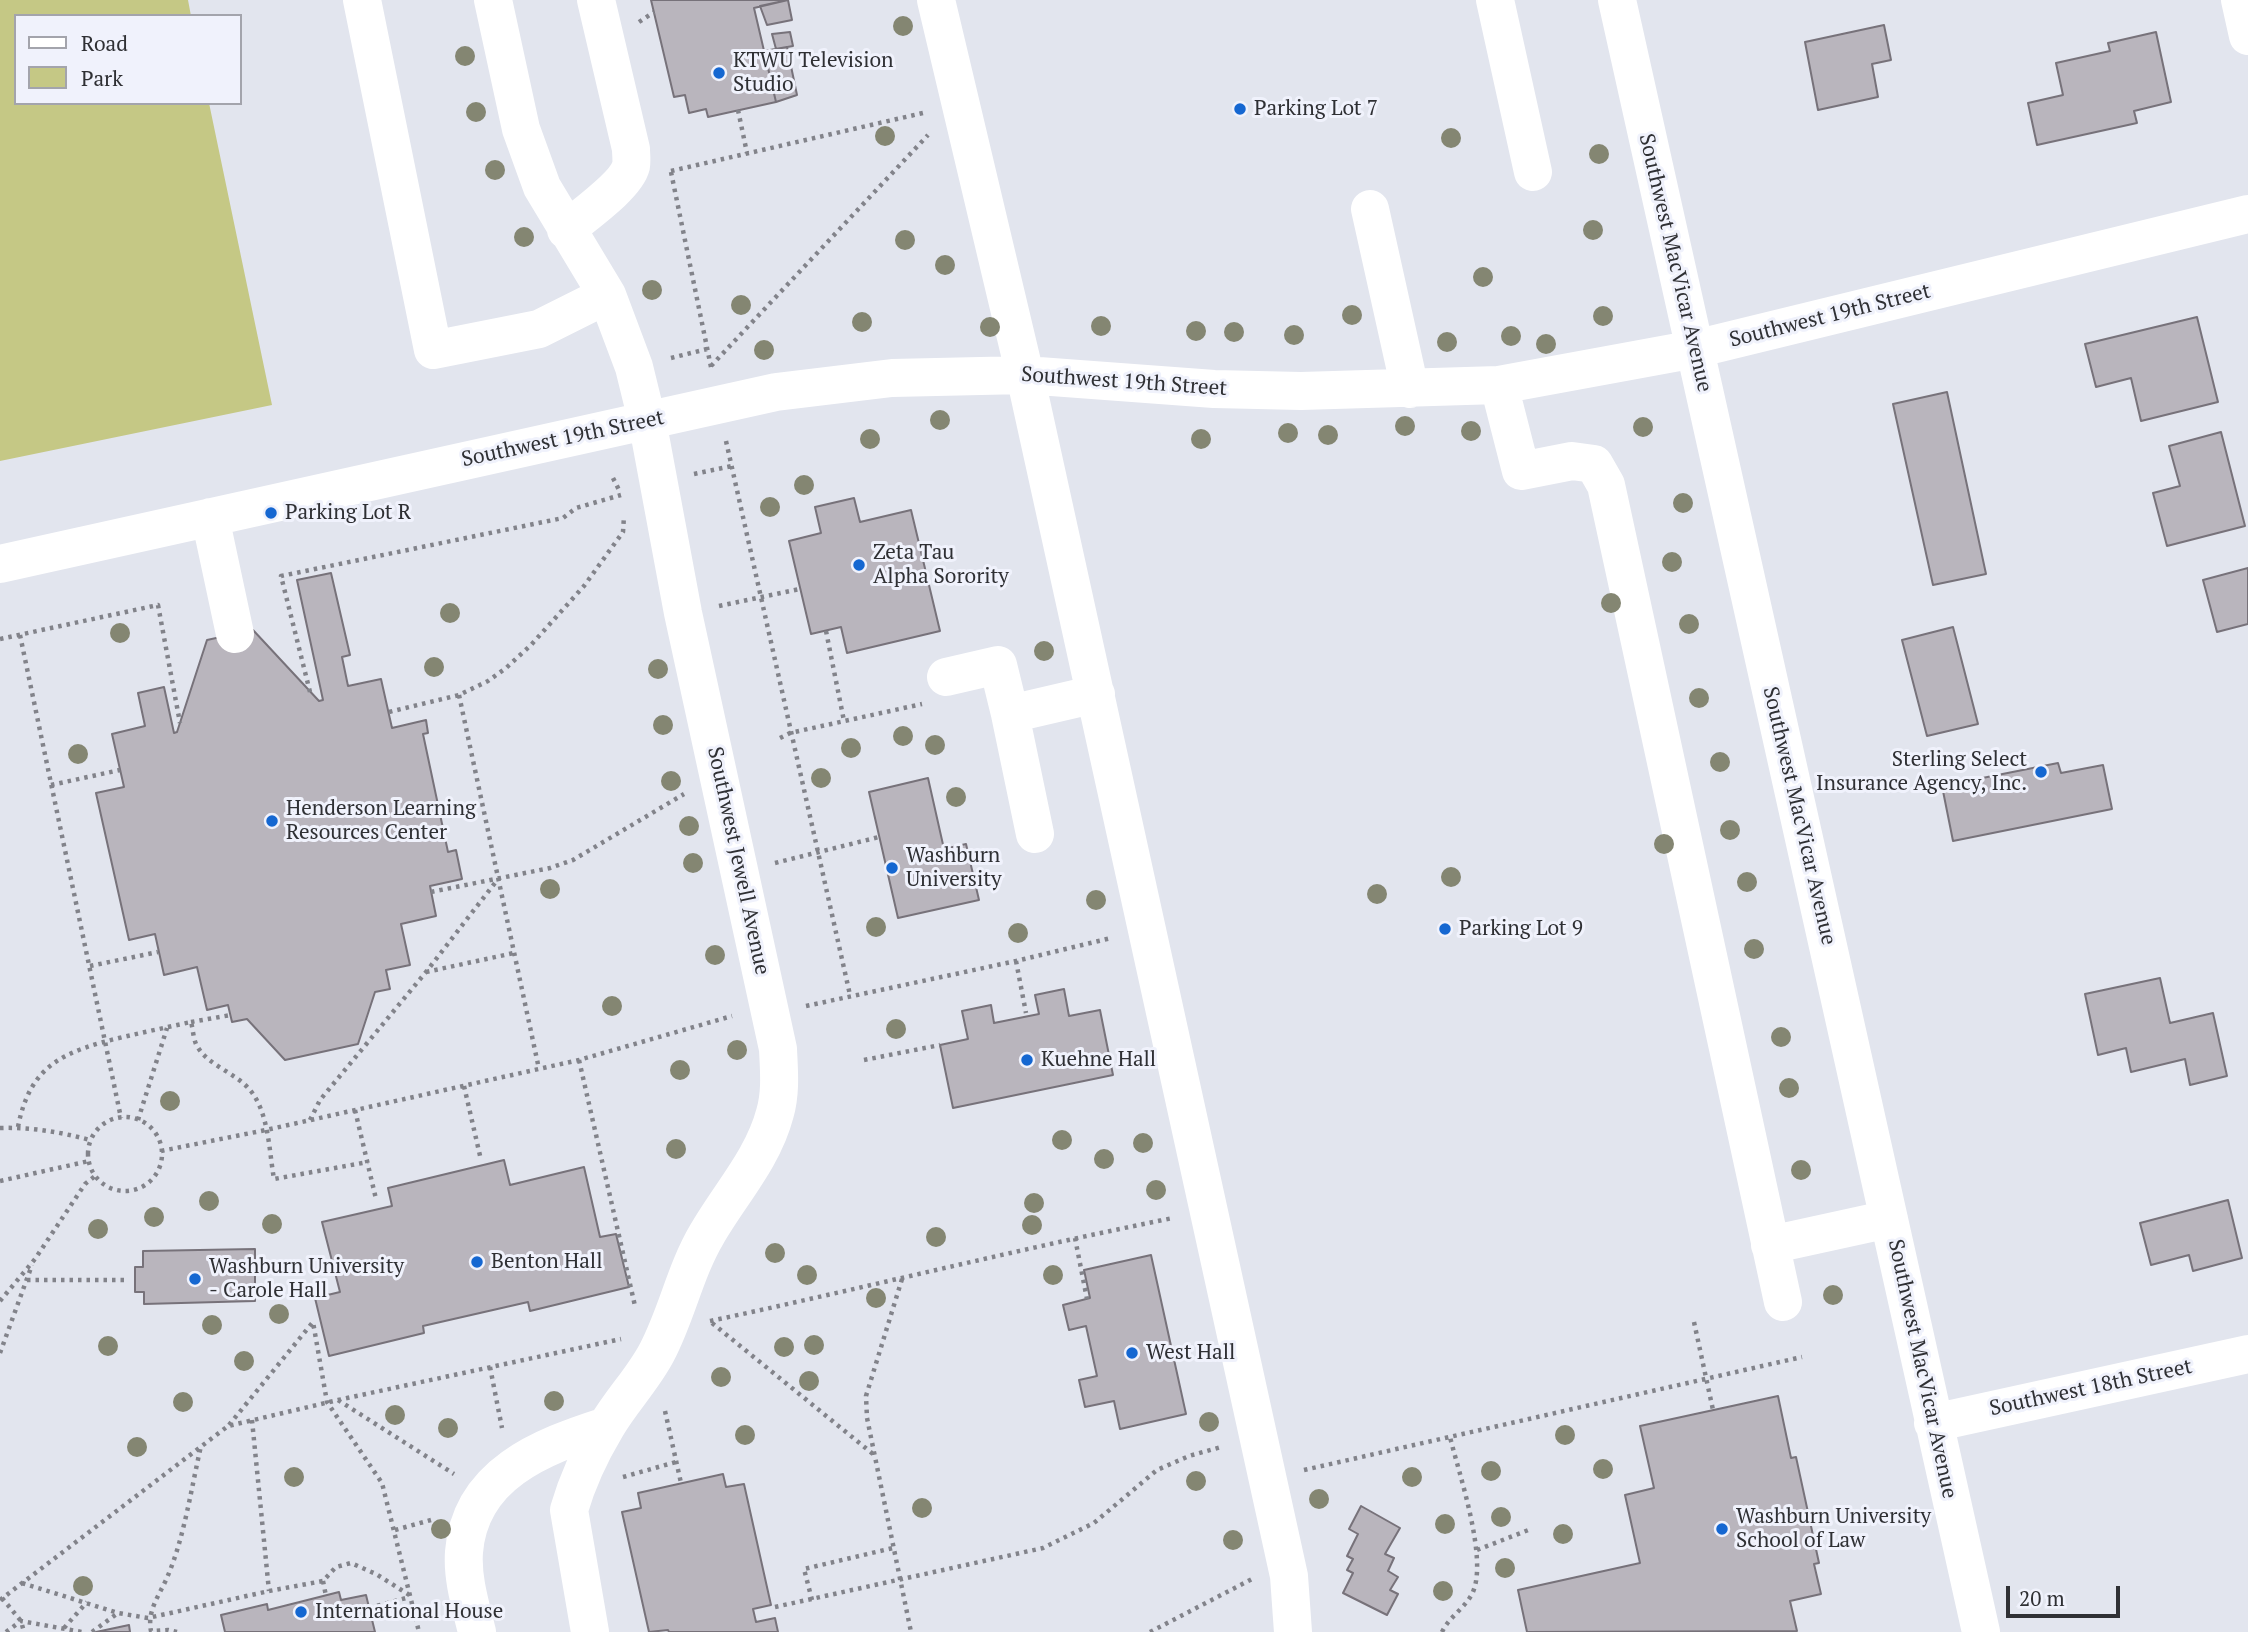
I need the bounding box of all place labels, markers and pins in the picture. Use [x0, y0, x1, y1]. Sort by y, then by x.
place label: KTWU Television Studio [733, 48, 894, 98]
marker: KTWU Television Studio [711, 65, 727, 81]
place label: Parking Lot 7 [1254, 96, 1378, 122]
marker: Parking Lot 7 [1232, 101, 1248, 117]
place label: Parking Lot R [285, 500, 411, 526]
marker: Parking Lot R [263, 505, 279, 521]
place label: Zeta Tau Alpha Sorority [873, 540, 1009, 590]
marker: Zeta Tau Alpha Sorority [851, 557, 867, 573]
place label: Sterling Select Insurance Agency, Inc. [1816, 747, 2027, 797]
marker: Sterling Select Insurance Agency, Inc. [2033, 764, 2049, 780]
place label: Henderson Learning Resources Center [286, 796, 476, 846]
marker: Henderson Learning Resources Center [264, 813, 280, 829]
place label: Washburn University [906, 843, 1002, 893]
marker: Washburn University [884, 860, 900, 876]
place label: Parking Lot 9 [1459, 916, 1583, 942]
marker: Parking Lot 9 [1437, 921, 1453, 937]
place label: Kuehne Hall [1041, 1047, 1156, 1073]
marker: Kuehne Hall [1019, 1052, 1035, 1068]
place label: Benton Hall [491, 1249, 602, 1275]
place label: Washburn University - Carole Hall [209, 1254, 404, 1304]
marker: Benton Hall [469, 1254, 485, 1270]
marker: Washburn University - Carole Hall [187, 1271, 203, 1287]
place label: West Hall [1146, 1340, 1235, 1366]
marker: West Hall [1124, 1345, 1140, 1361]
place label: Washburn University School of Law [1736, 1504, 1931, 1554]
marker: Washburn University School of Law [1714, 1521, 1730, 1537]
place label: International House [315, 1599, 503, 1625]
marker: International House [293, 1604, 309, 1620]

